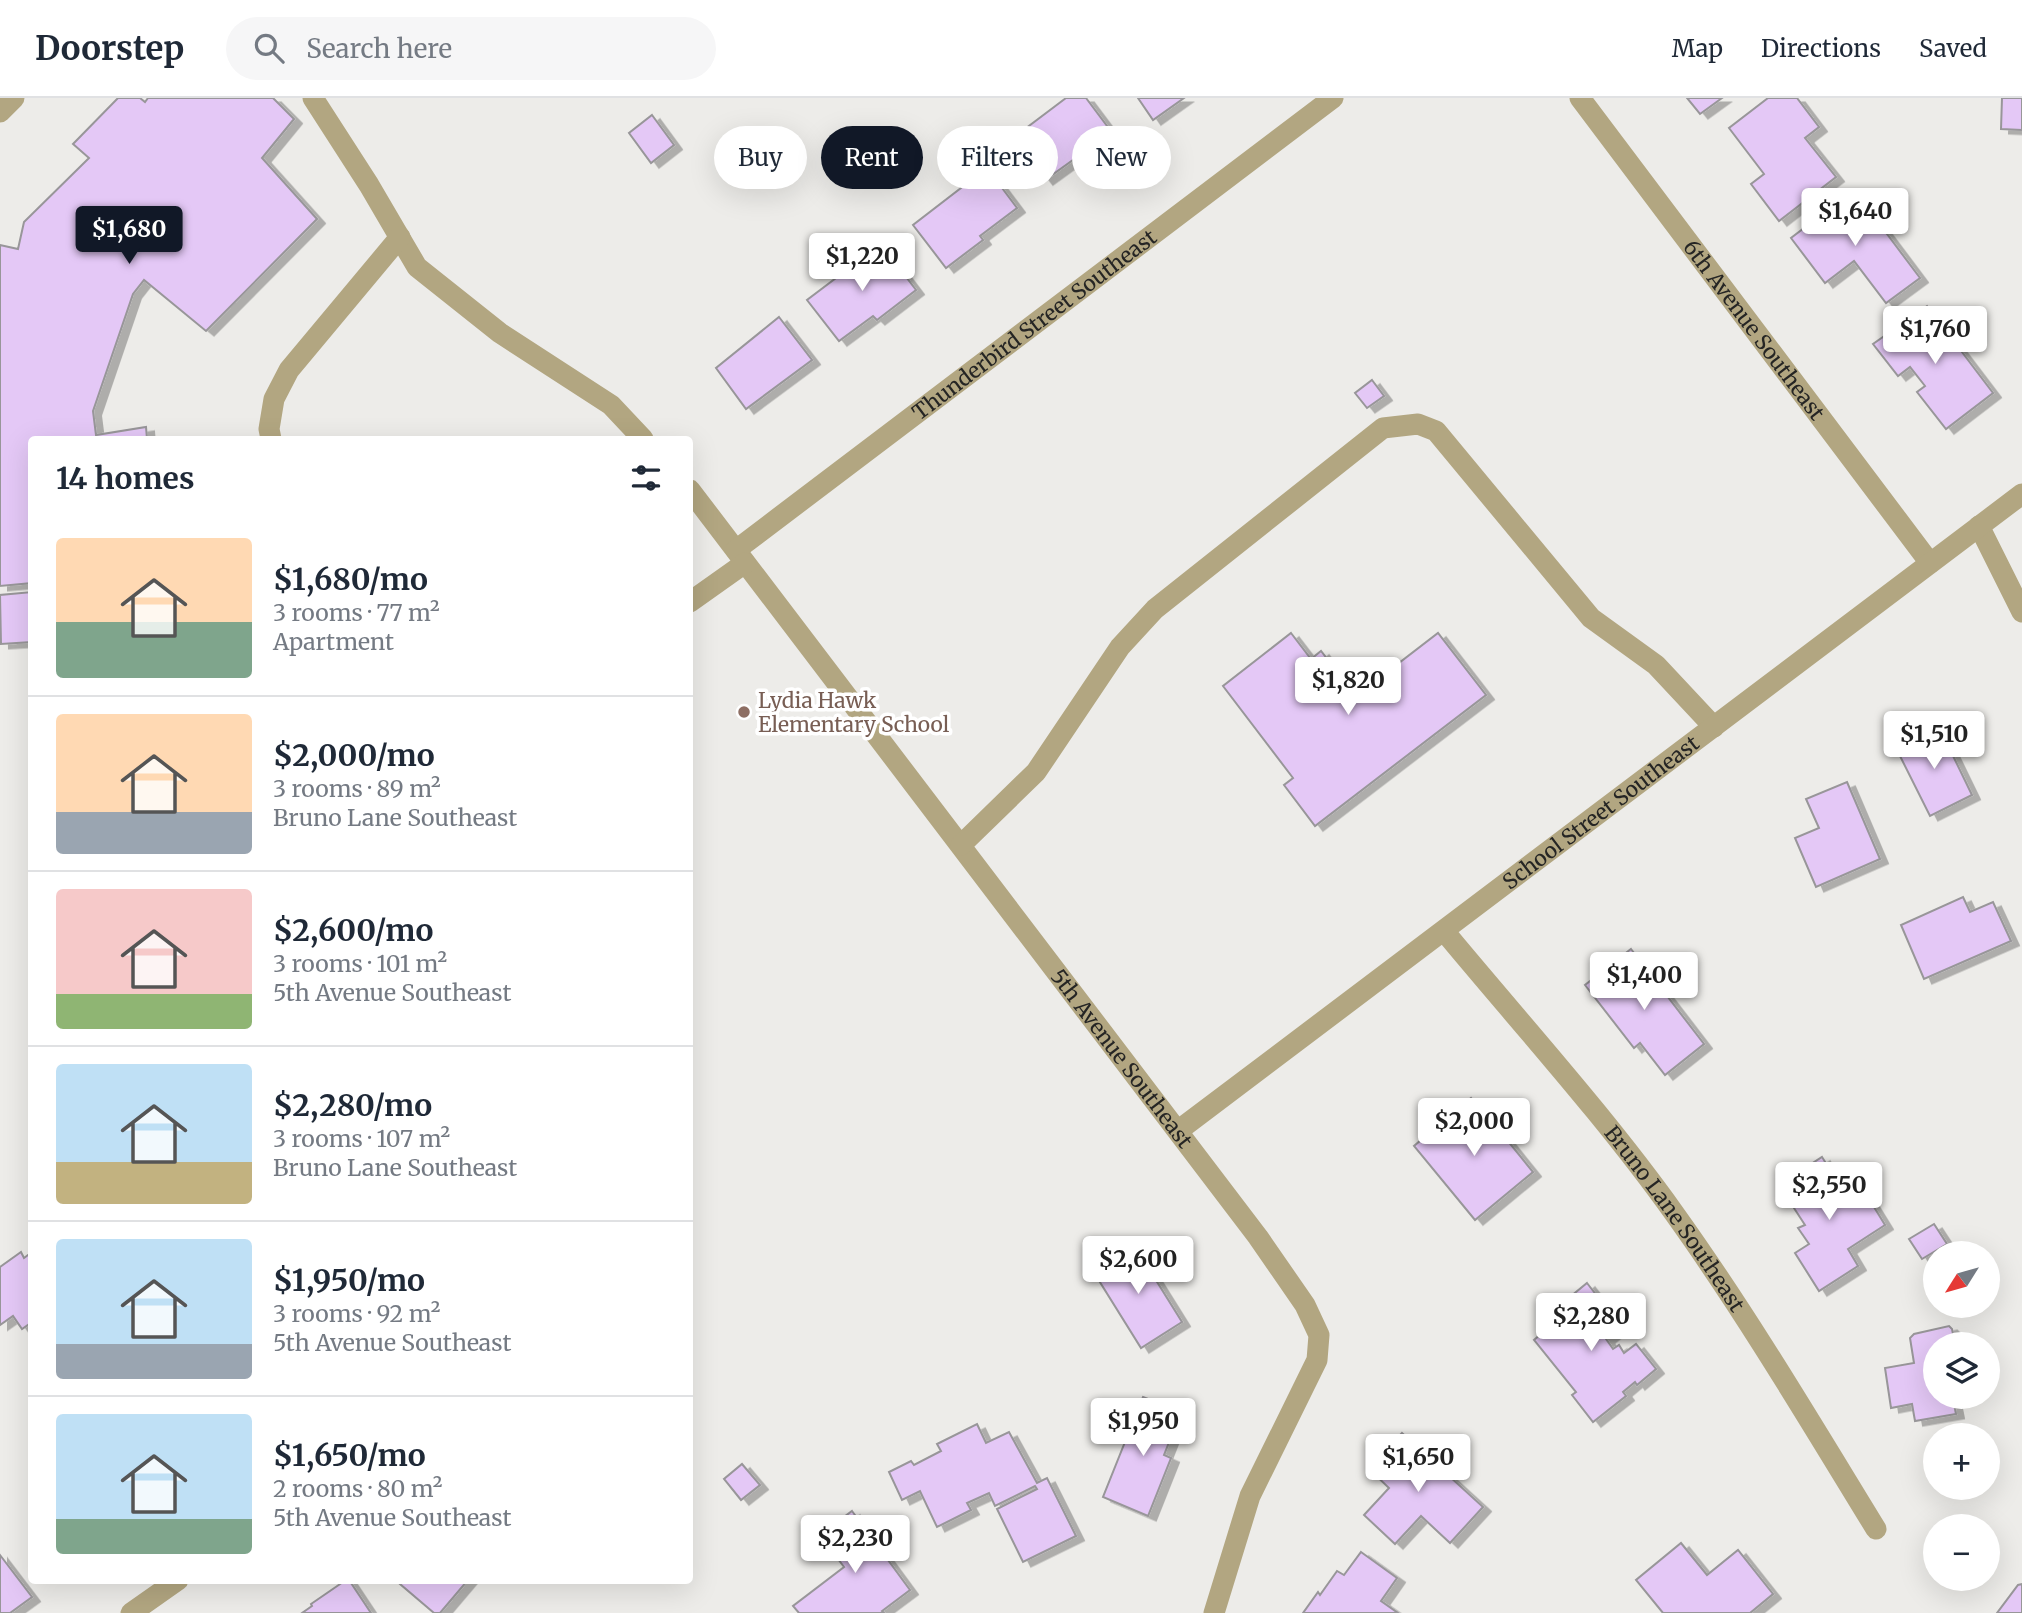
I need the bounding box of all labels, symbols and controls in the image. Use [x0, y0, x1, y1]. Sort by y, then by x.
search box [226, 17, 716, 80]
text: Doorstep [35, 28, 184, 69]
icon: search [250, 29, 288, 67]
text: Search here [306, 32, 452, 65]
text: Map [1672, 33, 1723, 64]
text: Directions [1761, 33, 1881, 64]
text: Saved [1919, 33, 1987, 64]
chip: Buy [714, 126, 807, 189]
chip: Rent [821, 126, 923, 189]
chip: Filters [937, 126, 1058, 189]
chip: New [1072, 126, 1171, 189]
pin: $1,640 [1798, 188, 1912, 248]
text: $1,640 [1817, 196, 1893, 225]
pin: $1,680 [72, 206, 186, 266]
text: $1,680 [92, 214, 166, 243]
street label: Thunderbird Street Southeast [907, 223, 1162, 425]
pin: $1,220 [805, 234, 919, 293]
street label: 6th Avenue Southeast [1678, 234, 1831, 425]
text: $1,220 [825, 241, 899, 270]
pin: $1,760 [1878, 306, 1992, 366]
text: $1,760 [1899, 314, 1971, 343]
text: 14 homes [56, 459, 194, 497]
icon: filters [627, 459, 665, 497]
text: $1,680/mo [273, 560, 428, 598]
icon: home [112, 566, 196, 650]
text: 3 rooms · 77 m² [273, 598, 440, 627]
text: Apartment [273, 627, 394, 656]
pin: $1,820 [1291, 658, 1405, 717]
text: $1,820 [1311, 665, 1385, 694]
place label: Lydia Hawk Elementary School [758, 687, 950, 738]
marker: Lydia Hawk Elementary School [736, 704, 752, 720]
pin: $1,510 [1877, 712, 1991, 771]
text: $1,510 [1900, 719, 1968, 748]
street label: School Street Southeast [1497, 729, 1704, 895]
text: $2,000/mo [273, 736, 435, 774]
icon: home [112, 742, 196, 826]
text: 3 rooms · 89 m² [273, 774, 441, 803]
text: Bruno Lane Southeast [273, 803, 517, 832]
text: $2,600/mo [273, 911, 433, 949]
icon: home [112, 917, 196, 1001]
text: 3 rooms · 101 m² [273, 949, 447, 978]
pin: $1,400 [1587, 953, 1701, 1012]
text: $1,400 [1606, 960, 1682, 989]
street label: 5th Avenue Southeast [1045, 963, 1199, 1153]
text: 5th Avenue Southeast [273, 978, 511, 1007]
text: $2,280/mo [273, 1086, 432, 1124]
icon: home [112, 1092, 196, 1176]
pin: $2,000 [1417, 1098, 1531, 1158]
text: $2,000 [1434, 1106, 1514, 1135]
street label: Bruno Lane Southeast [1599, 1120, 1751, 1317]
text: 3 rooms · 107 m² [273, 1124, 450, 1153]
text: Bruno Lane Southeast [273, 1153, 517, 1182]
pin: $2,550 [1772, 1162, 1886, 1222]
text: $2,550 [1791, 1170, 1867, 1199]
pin: $2,600 [1081, 1236, 1195, 1296]
north arrow [1923, 1241, 2000, 1318]
map controls [1923, 1241, 2000, 1591]
text: $2,600 [1098, 1244, 1178, 1273]
text: $1,950/mo [273, 1261, 425, 1299]
icon: home [112, 1267, 196, 1351]
pin: $2,280 [1534, 1294, 1648, 1353]
text: 3 rooms · 92 m² [273, 1299, 440, 1328]
text: $2,280 [1552, 1301, 1630, 1330]
text: 5th Avenue Southeast [273, 1328, 511, 1357]
button: layers [1923, 1332, 2000, 1409]
pin: $1,950 [1086, 1398, 1200, 1458]
text: $1,950 [1107, 1406, 1179, 1435]
button: + [1923, 1423, 2000, 1500]
pin: $1,650 [1361, 1434, 1475, 1494]
text: $1,650/mo [273, 1436, 426, 1474]
icon: home [112, 1442, 196, 1526]
text: $1,650 [1381, 1442, 1455, 1471]
text: 2 rooms · 80 m² [273, 1474, 442, 1503]
text: 5th Avenue Southeast [273, 1503, 511, 1532]
button: − [1923, 1514, 2000, 1591]
pin: $2,230 [798, 1516, 912, 1575]
text: $2,230 [817, 1523, 893, 1552]

